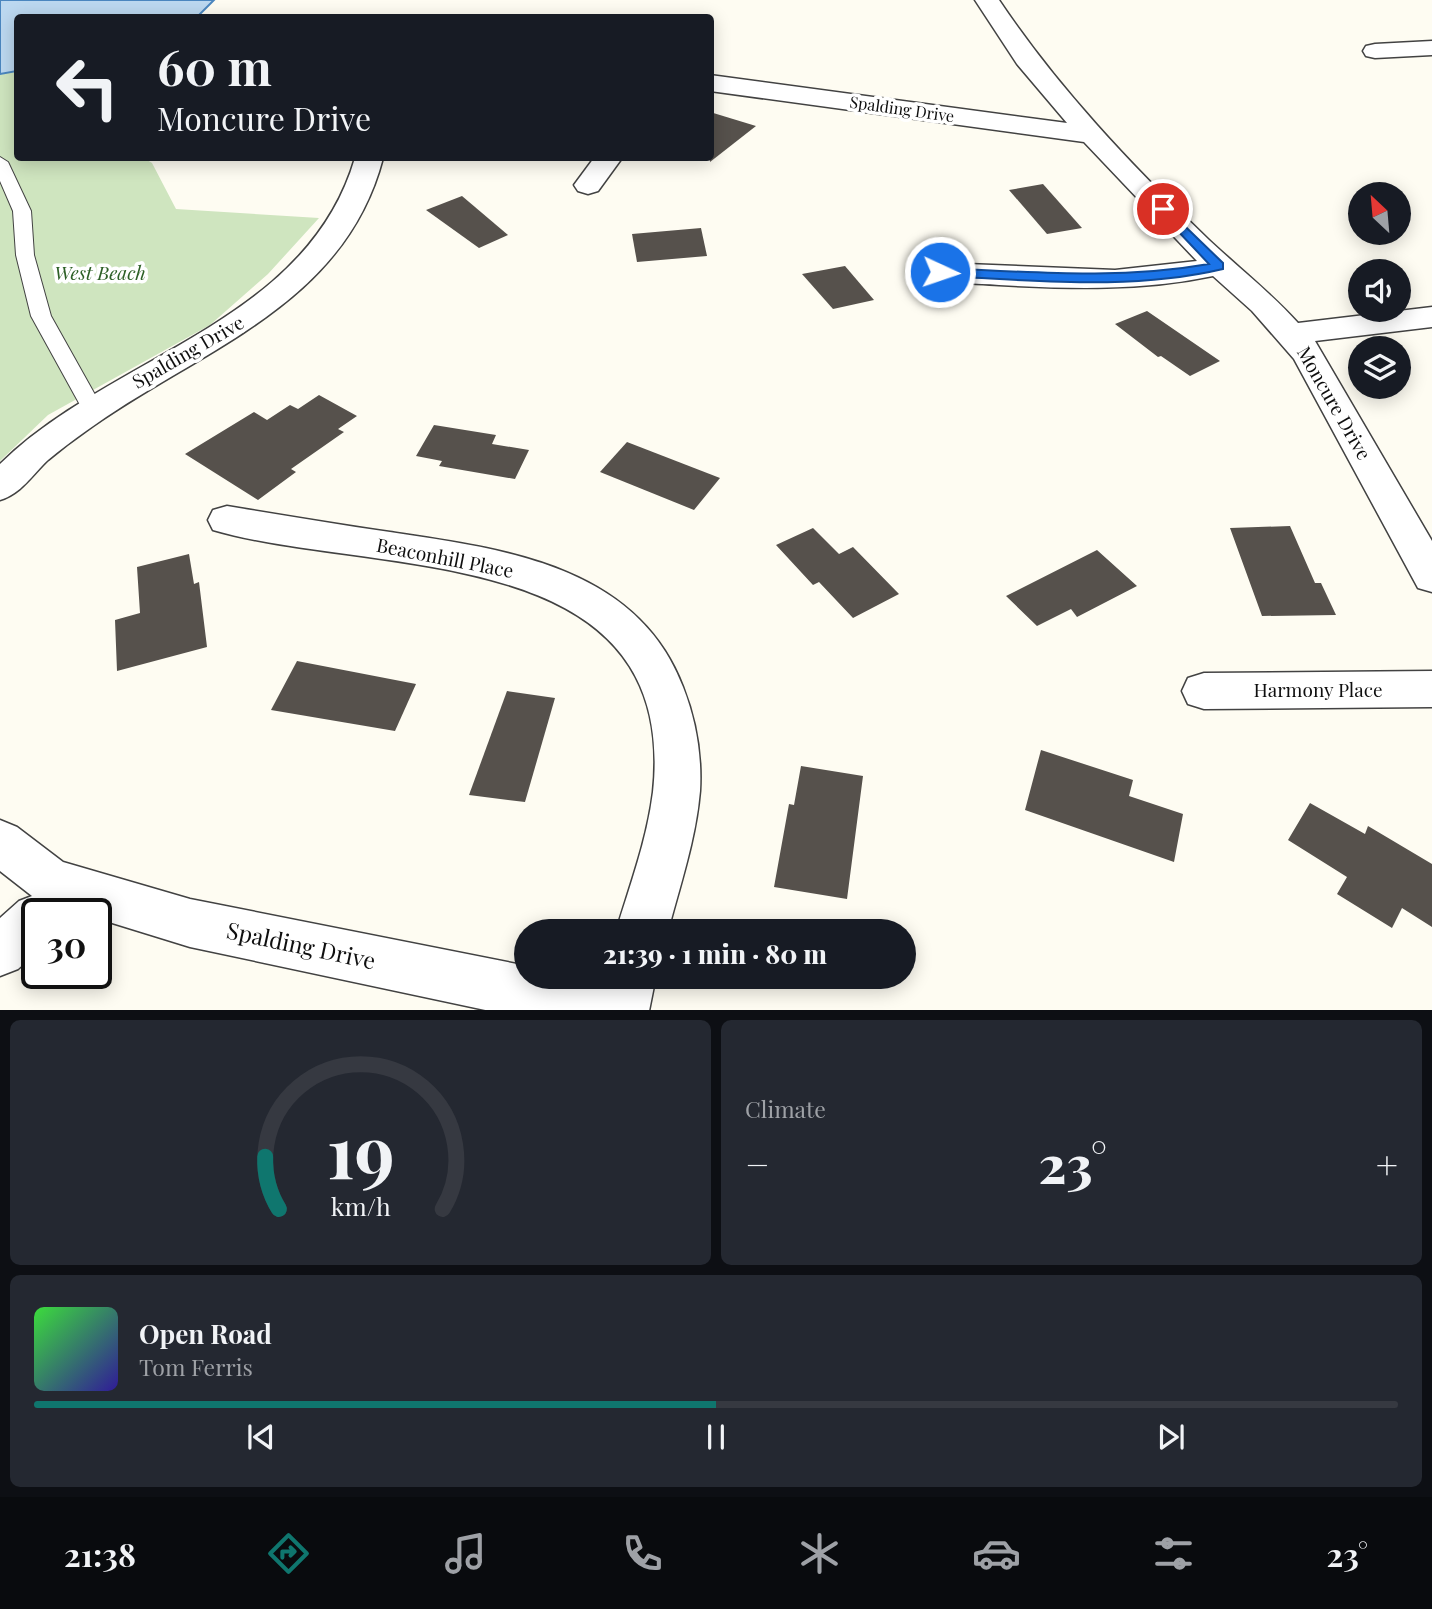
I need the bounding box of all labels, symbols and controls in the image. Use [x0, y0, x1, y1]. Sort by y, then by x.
text: 60 m [157, 33, 272, 98]
icon: left [42, 42, 133, 133]
street label: Spalding Drive [848, 91, 956, 126]
text: Moncure Drive [157, 96, 371, 139]
pin [1133, 179, 1193, 239]
north arrow [1348, 182, 1410, 245]
map controls [1348, 182, 1411, 399]
icon: arrive [1144, 190, 1182, 228]
position arrow [903, 235, 977, 309]
park label: West Beach [54, 259, 146, 285]
button: sound [1348, 259, 1411, 322]
street label: Spalding Drive [127, 309, 248, 394]
button: layers [1348, 336, 1411, 399]
street label: Moncure Drive [1292, 341, 1378, 464]
street label: Beaconhill Place [375, 531, 516, 583]
street label: Harmony Place [1253, 676, 1383, 702]
speed limit sign: 30 [21, 898, 112, 989]
street label: Spalding Drive [224, 914, 379, 975]
text: 21:39 · 1 min · 80 m [603, 936, 827, 971]
text: Climate [745, 1093, 826, 1124]
text: 19 [326, 1100, 395, 1197]
text: 23° [1039, 1128, 1107, 1197]
text: − [745, 1138, 770, 1189]
text: + [1376, 1138, 1398, 1189]
text: km/h [331, 1188, 391, 1221]
text: Open Road [139, 1316, 272, 1351]
text: Tom Ferris [139, 1351, 253, 1382]
icon: previous [242, 1418, 280, 1456]
icon: pause [697, 1418, 735, 1456]
icon: next [1152, 1418, 1190, 1456]
icon: directions [264, 1529, 313, 1578]
icon: music [441, 1529, 490, 1578]
icon: phone [618, 1529, 667, 1578]
icon: climate [795, 1529, 844, 1578]
icon: car [972, 1529, 1021, 1578]
icon: filters [1149, 1529, 1198, 1578]
text: 21:38 [64, 1532, 136, 1575]
text: 23° [1327, 1532, 1368, 1575]

